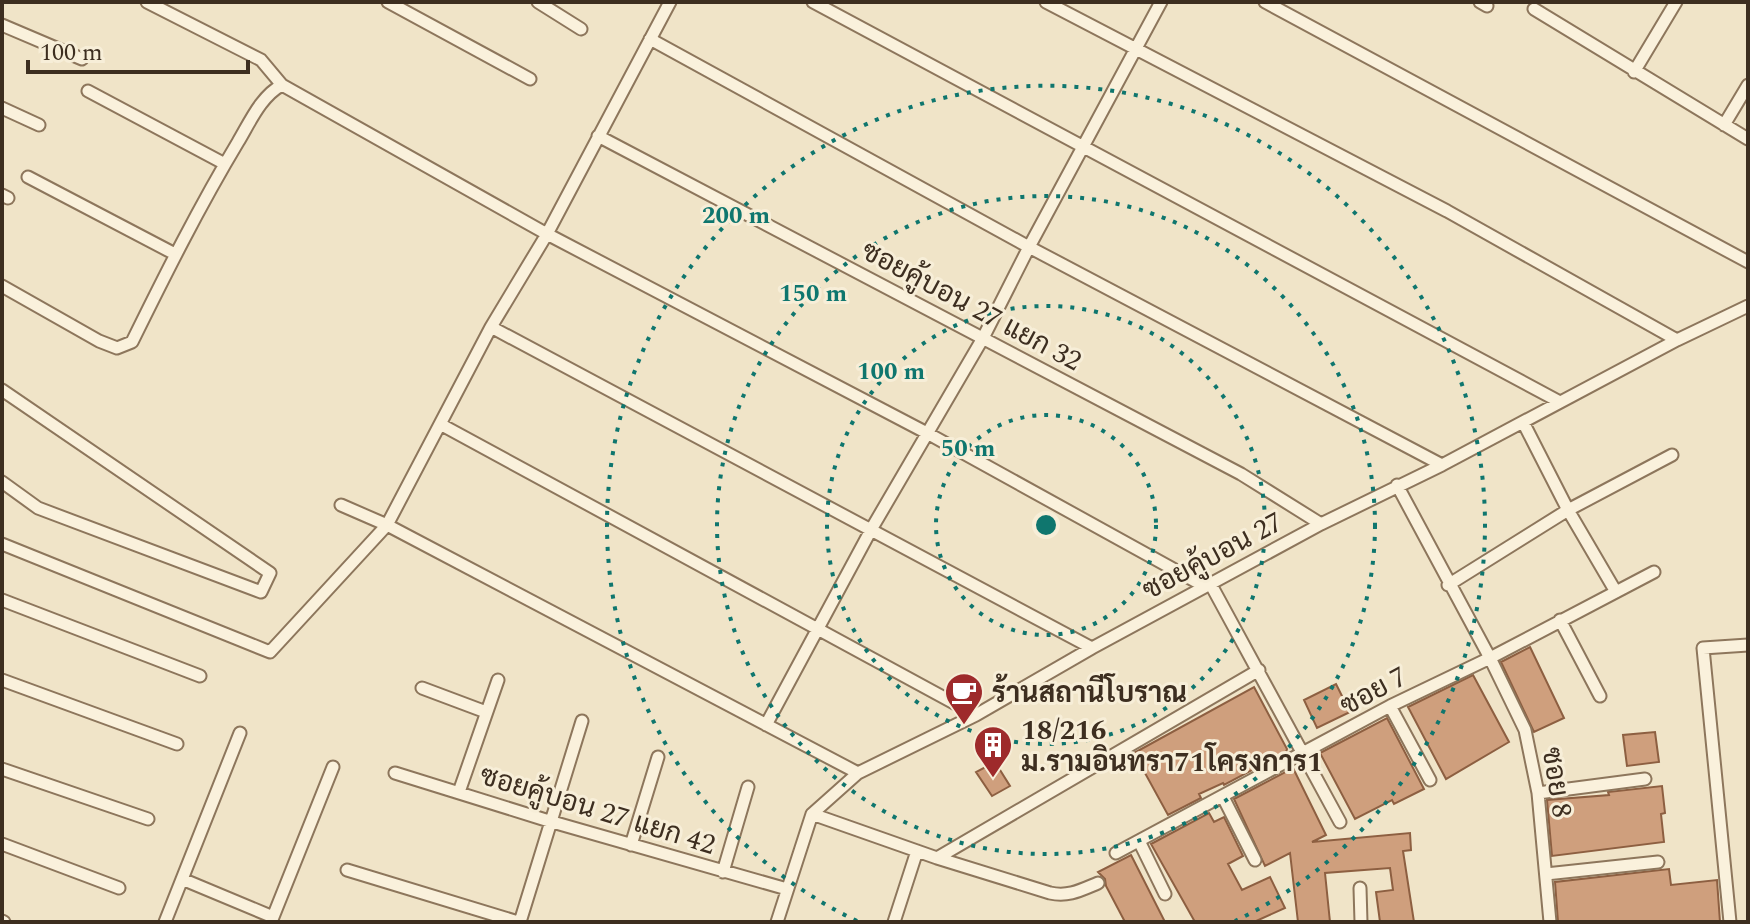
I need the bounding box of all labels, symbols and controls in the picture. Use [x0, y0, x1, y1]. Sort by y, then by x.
scale bar [28, 24, 248, 74]
text: 100 m [40, 35, 103, 71]
text: 200 m [702, 198, 770, 234]
street label: ซอยคู้บอน 27 แยก 32 [853, 230, 1089, 383]
text: 150 m [779, 276, 847, 312]
text: 100 m [857, 354, 925, 390]
text: 50 m [941, 431, 996, 467]
street label: ซอยคู้บอน 27 [1135, 501, 1291, 611]
centre of rings [1032, 511, 1060, 539]
street label: ซอย 7 [1332, 656, 1415, 727]
cafe icon: ร้านสถานีโบราณ [943, 671, 985, 726]
place label: ร้านสถานีโบราณ [992, 672, 1187, 715]
place label: 18/216 ม.รามอินทรา71โครงการ1 [1021, 709, 1323, 784]
building icon: 18/216 ม.รามอินทรา71โครงการ1 [972, 724, 1014, 779]
street label: ซอย 8 [1530, 744, 1583, 821]
street label: ซอยคู้บอน 27 แยก 42 [474, 754, 721, 867]

